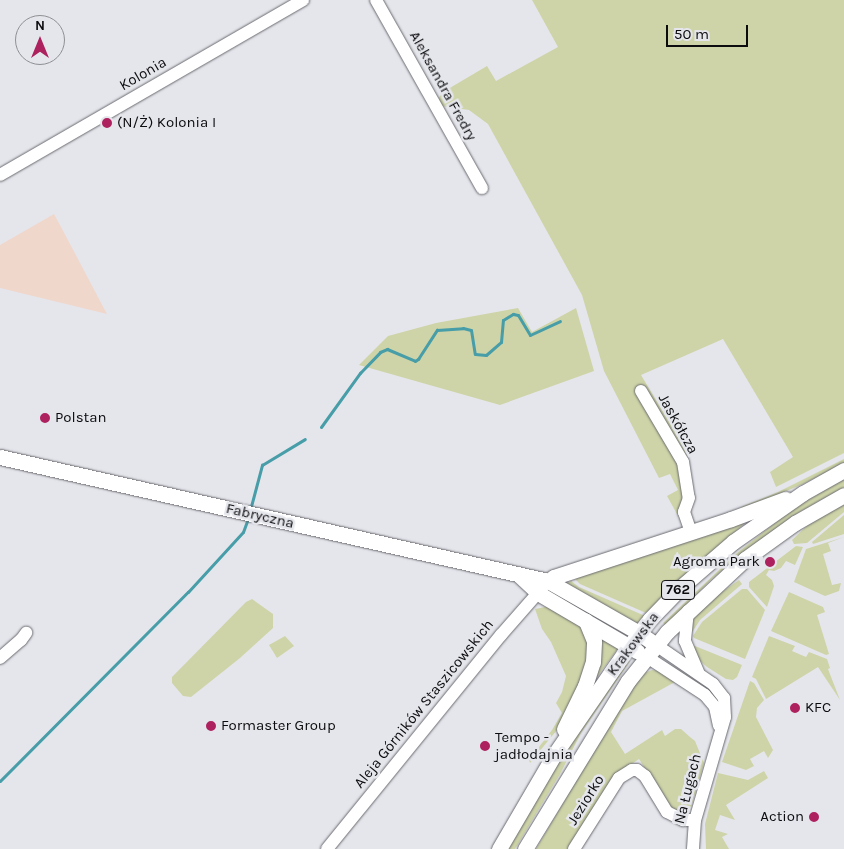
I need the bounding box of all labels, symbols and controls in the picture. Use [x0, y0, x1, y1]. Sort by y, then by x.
north arrow [15, 15, 65, 65]
scale bar [669, 15, 752, 47]
text: N [35, 17, 45, 34]
text: 50 m [674, 25, 709, 43]
street label: Aleksandra Fredry [405, 28, 481, 144]
street label: Kolonia [116, 53, 170, 95]
place label: (N/Ż) Kolonia I [117, 114, 216, 132]
marker: (N/Ż) Kolonia I [101, 117, 113, 129]
street label: Jaskółcza [654, 391, 702, 457]
place label: Polstan [55, 409, 107, 427]
marker: Polstan [39, 412, 51, 424]
street label: Fabryczna [224, 499, 296, 533]
place label: Agroma Park [673, 553, 760, 571]
marker: Agroma Park [764, 556, 776, 568]
road number: 762 [660, 578, 696, 602]
street label: Krakowska [603, 609, 663, 679]
street label: Aleja Górników Staszicowskich [350, 616, 498, 792]
place label: KFC [805, 699, 831, 717]
marker: KFC [789, 702, 801, 714]
place label: Formaster Group [221, 717, 336, 735]
marker: Formaster Group [205, 720, 217, 732]
place label: Tempo - jadłodajnia [495, 728, 573, 763]
marker: Tempo - jadłodajnia [479, 740, 491, 752]
street label: Na Ługach [671, 752, 705, 826]
street label: Jeziorko [564, 772, 608, 828]
place label: Action [760, 808, 804, 826]
marker: Action [808, 811, 820, 823]

